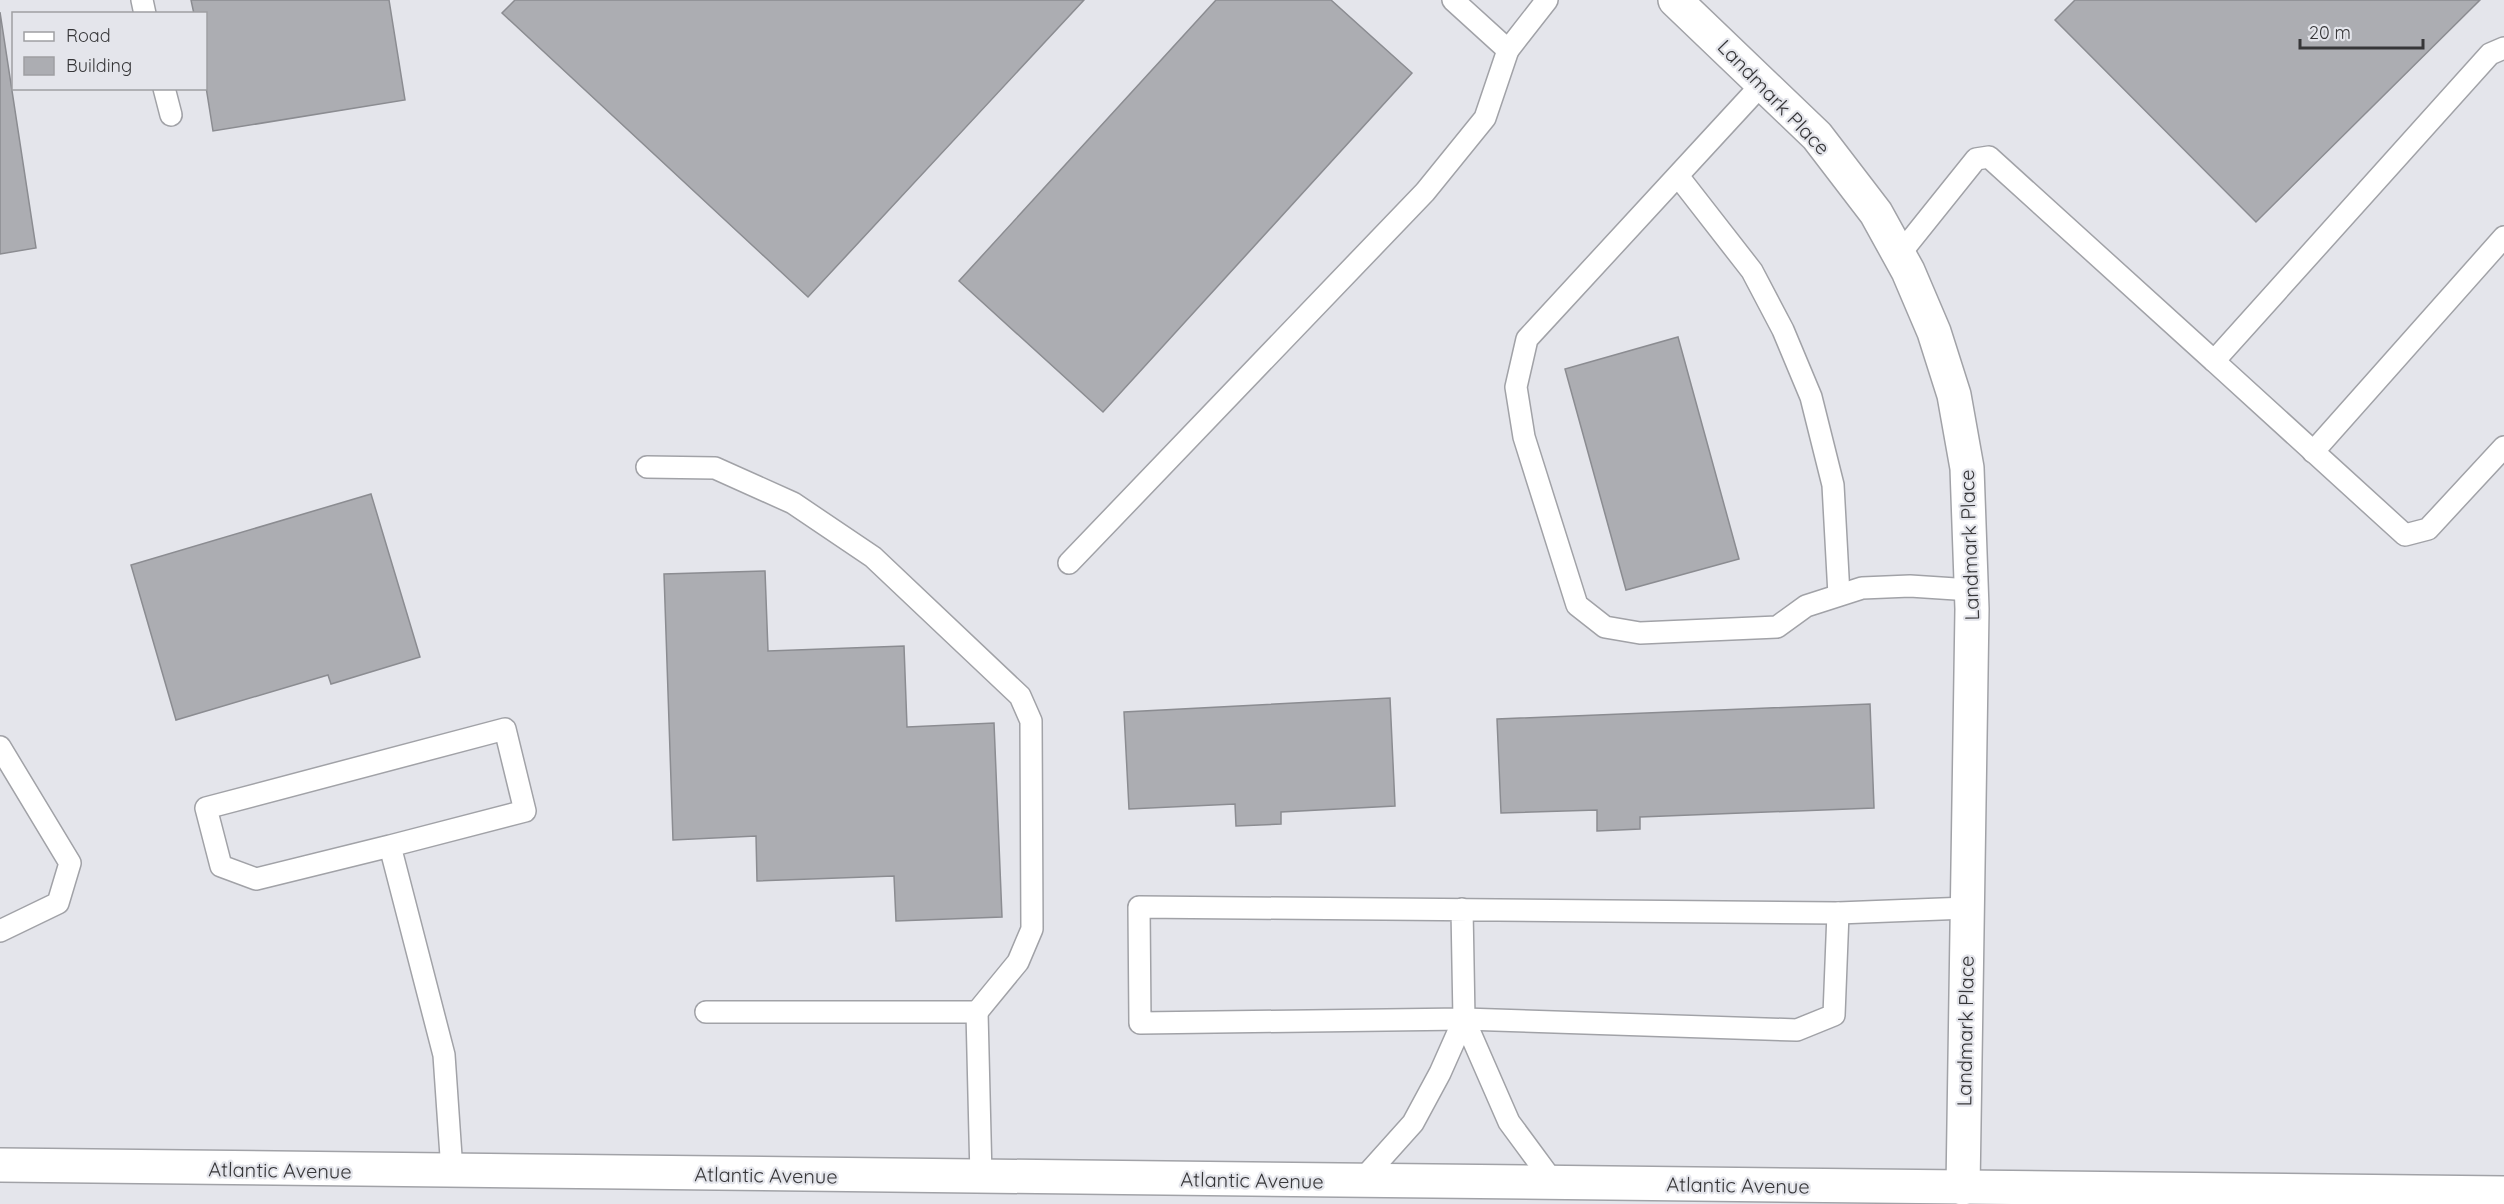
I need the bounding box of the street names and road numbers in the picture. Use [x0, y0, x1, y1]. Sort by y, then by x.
street label: Landmark Place [1713, 34, 1835, 160]
street label: Landmark Place [1954, 469, 1984, 621]
street label: Landmark Place [1951, 955, 1979, 1107]
street label: Atlantic Avenue [208, 1156, 352, 1184]
street label: Atlantic Avenue [694, 1161, 838, 1189]
street label: Atlantic Avenue [1180, 1166, 1324, 1194]
street label: Atlantic Avenue [1666, 1171, 1810, 1199]

